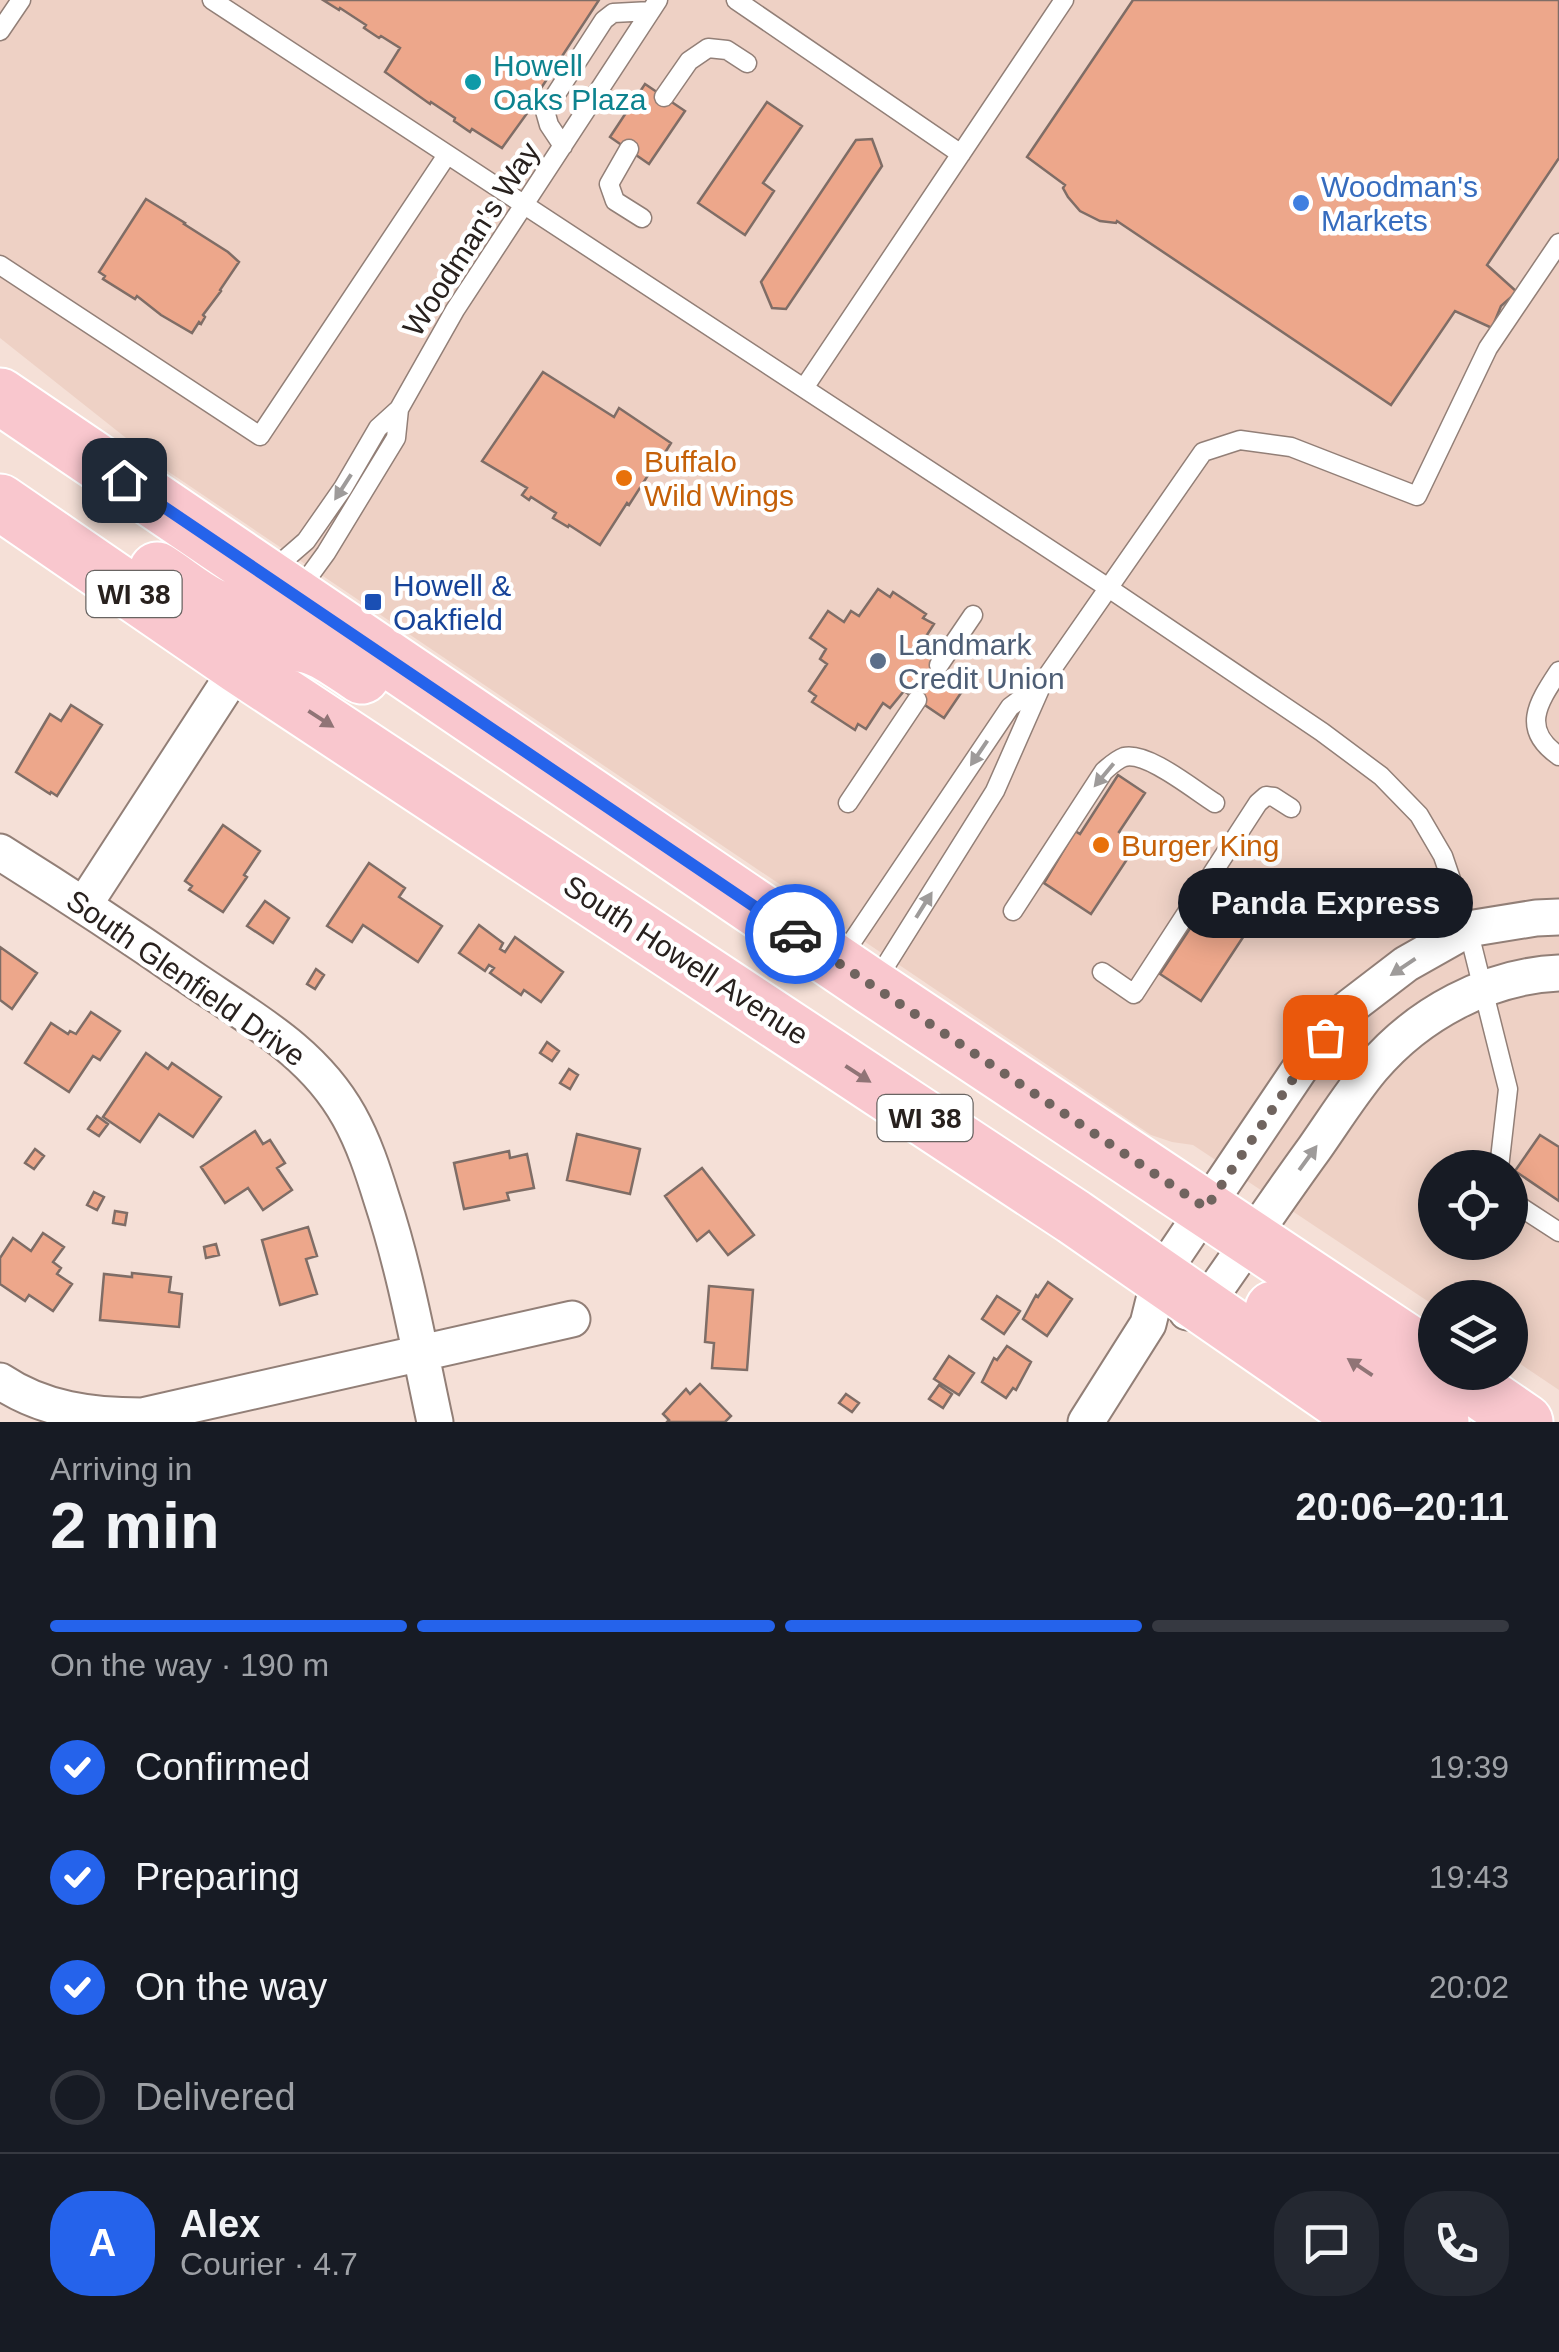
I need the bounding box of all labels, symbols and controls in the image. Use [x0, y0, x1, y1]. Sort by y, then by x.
place label: Howell Oaks Plaza [493, 49, 647, 116]
marker: Howell Oaks Plaza [462, 71, 484, 93]
street label: Woodman's Way [396, 136, 546, 342]
place label: Woodman's Markets [1321, 170, 1478, 237]
marker: Woodman's Markets [1290, 192, 1312, 214]
pin [82, 438, 167, 523]
place label: Buffalo Wild Wings [644, 445, 794, 512]
icon: home [97, 453, 152, 508]
marker: Buffalo Wild Wings [613, 467, 635, 489]
one-way arrow [334, 474, 352, 501]
place label: Howell & Oakfield [393, 569, 511, 636]
road number: WI 38 [86, 571, 182, 617]
marker: Howell & Oakfield [362, 591, 384, 613]
place label: Landmark Credit Union [898, 628, 1065, 695]
marker: Landmark Credit Union [867, 650, 889, 672]
one-way arrow [307, 709, 335, 728]
one-way arrow [970, 740, 988, 767]
one-way arrow [1093, 762, 1115, 787]
place label: Burger King [1121, 829, 1279, 862]
marker: Burger King [1090, 834, 1112, 856]
callout: Panda Express [1178, 867, 1472, 937]
street label: South Howell Avenue [558, 869, 814, 1051]
street label: South Glenfield Drive [60, 883, 312, 1073]
courier [745, 884, 845, 984]
text: Panda Express [1211, 885, 1440, 921]
one-way arrow [914, 891, 933, 918]
icon: car [768, 907, 823, 962]
one-way arrow [1389, 957, 1416, 976]
pin [1283, 995, 1368, 1080]
icon: bag [1298, 1010, 1353, 1065]
one-way arrow [844, 1064, 871, 1082]
road number: WI 38 [878, 1095, 972, 1141]
one-way arrow [1297, 1145, 1317, 1171]
map controls [1418, 1150, 1528, 1390]
button: locate [1418, 1150, 1528, 1260]
button: layers [1418, 1280, 1528, 1390]
one-way arrow [1346, 1359, 1373, 1377]
text: Arriving in [50, 1451, 192, 1487]
text: 20:06–20:11 [1296, 1486, 1509, 1528]
text: 2 min [50, 1489, 220, 1562]
text: On the way · 190 m [50, 1647, 329, 1683]
icon: check [50, 1740, 105, 1795]
text: Confirmed [135, 1746, 310, 1788]
text: 19:39 [1429, 1749, 1509, 1785]
icon: check [50, 1850, 105, 1905]
text: Preparing [135, 1856, 300, 1898]
text: 19:43 [1429, 1859, 1509, 1895]
icon: check [50, 1960, 105, 2015]
text: On the way [135, 1966, 327, 2008]
text: 20:02 [1429, 1969, 1509, 2005]
text: Delivered [135, 2076, 296, 2118]
button: chat [1274, 2191, 1379, 2296]
button: phone [1404, 2191, 1509, 2296]
text: Alex [180, 2203, 260, 2245]
text: A [89, 2222, 116, 2264]
text: Courier · 4.7 [180, 2246, 358, 2282]

